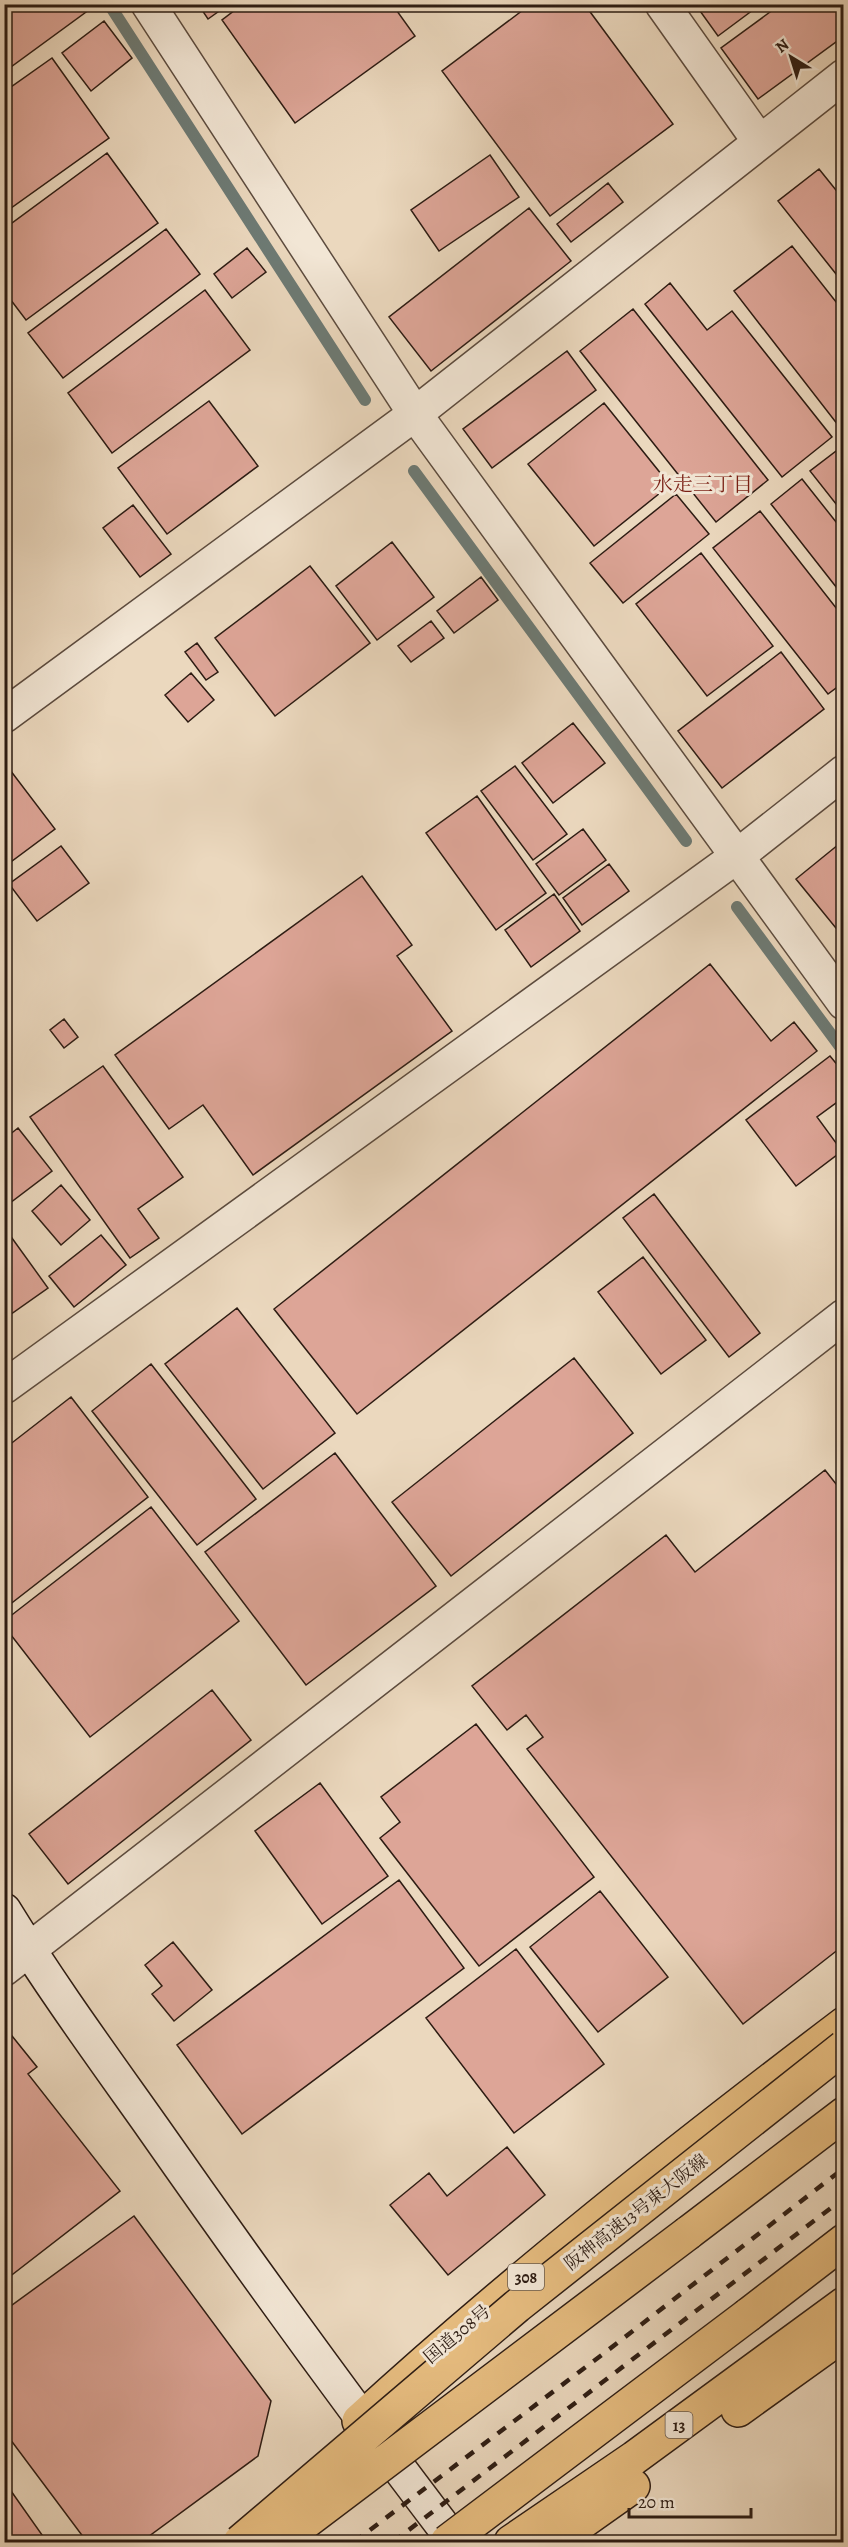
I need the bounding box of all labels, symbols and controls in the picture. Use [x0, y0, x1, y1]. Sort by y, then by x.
north arrow [761, 27, 821, 87]
text: N [771, 33, 794, 58]
district label: 水走三丁目 [653, 471, 753, 498]
street label: 阪神高速13号東大阪線 [559, 2148, 713, 2276]
road number: 308 [508, 2264, 544, 2290]
street label: 国道308号 [419, 2299, 495, 2369]
road number: 13 [666, 2412, 692, 2438]
scale bar [629, 2481, 750, 2519]
text: 20 m [638, 2490, 675, 2514]

